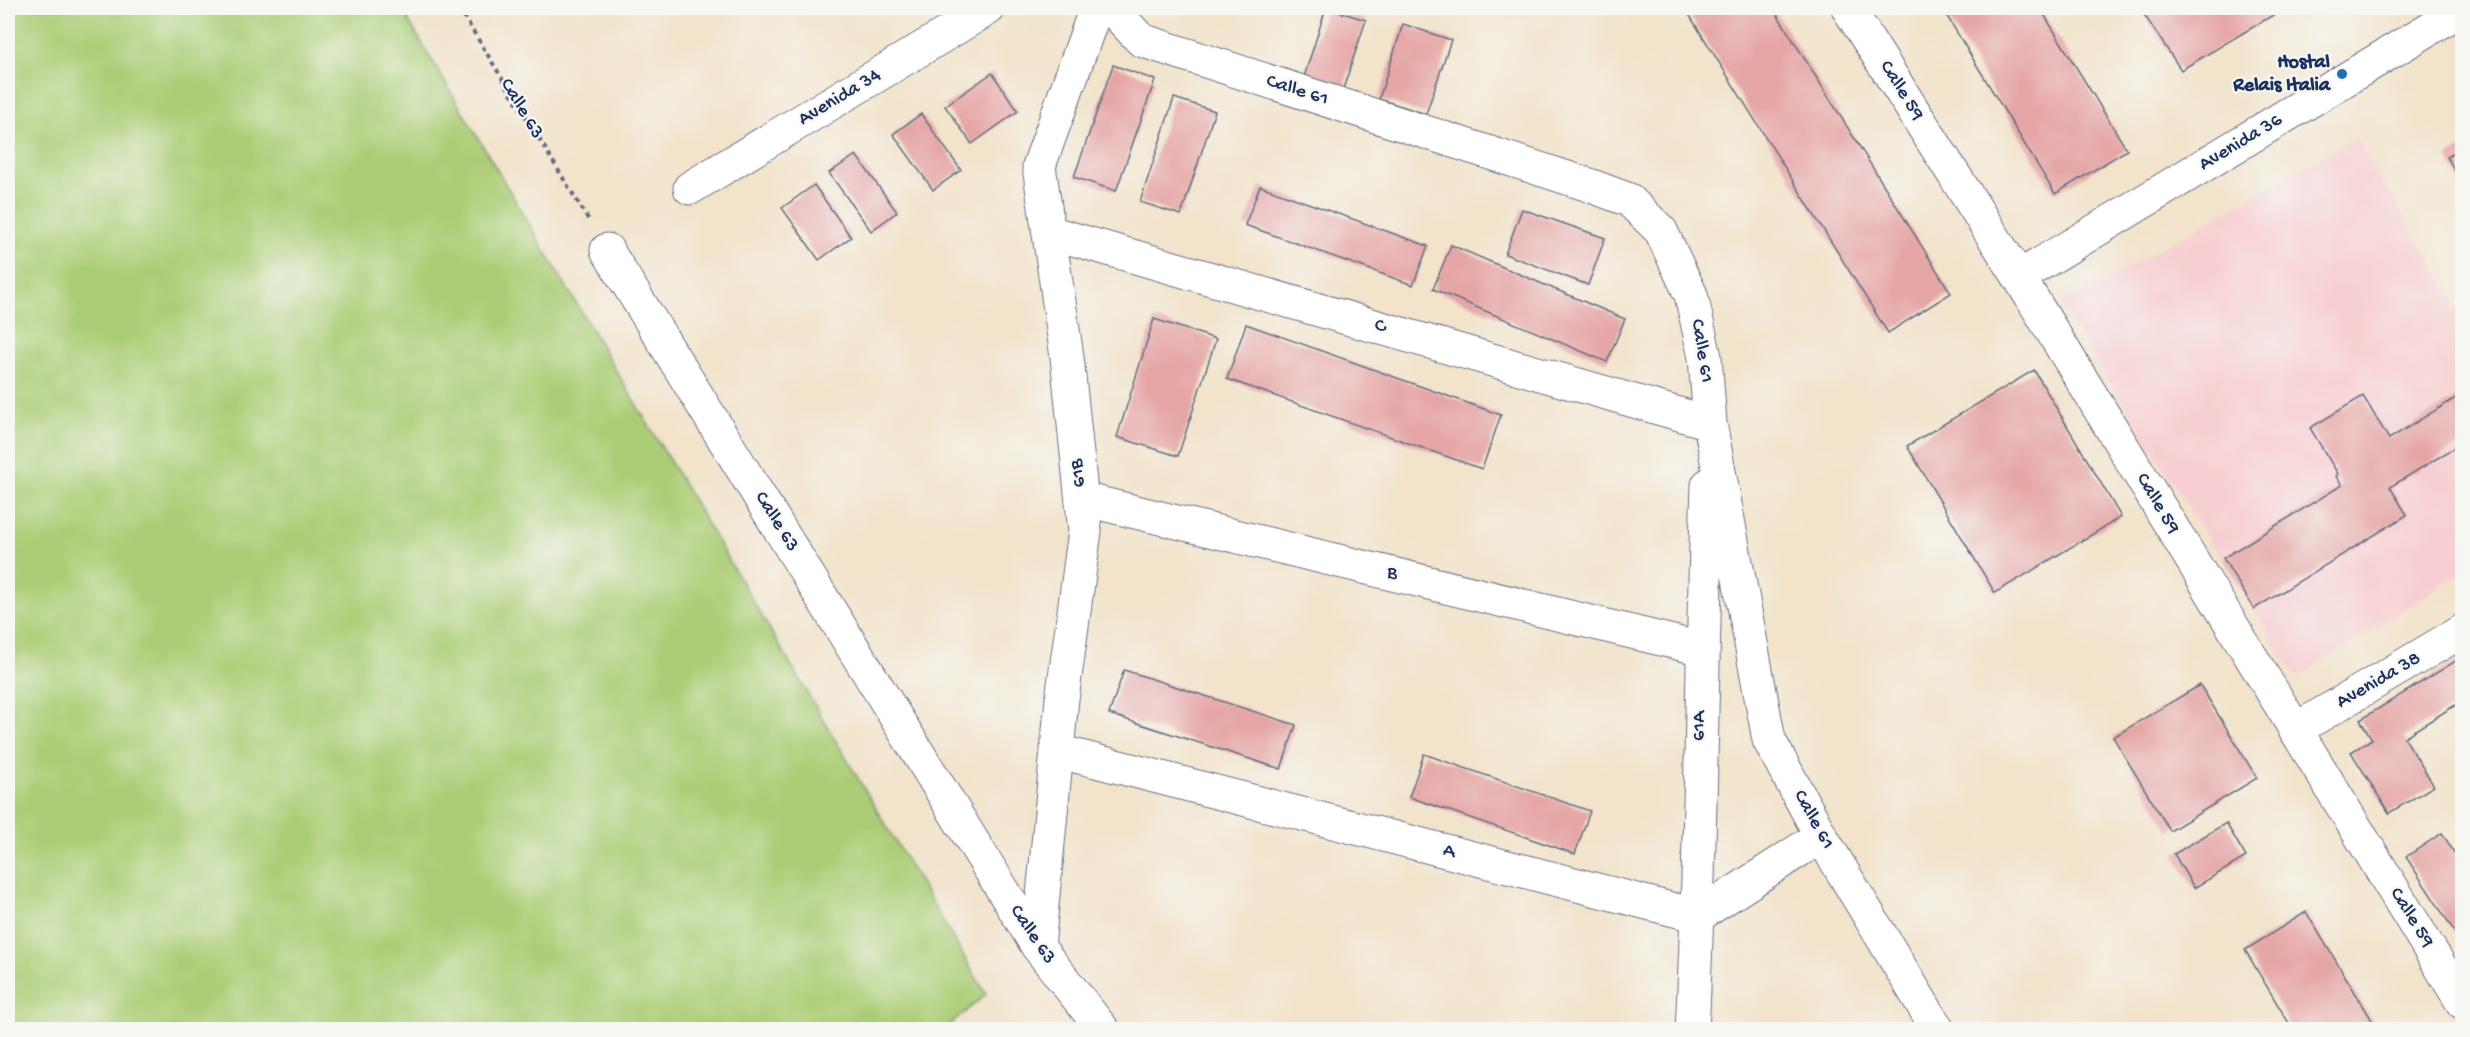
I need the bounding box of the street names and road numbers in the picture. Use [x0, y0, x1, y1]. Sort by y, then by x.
street label: Calle 59 [1874, 57, 1928, 125]
street label: Avenida 34 [795, 64, 886, 132]
street label: Calle 61 [1263, 70, 1331, 112]
street label: Calle 63 [494, 75, 548, 143]
street label: Avenida 36 [2195, 109, 2287, 177]
street label: C [1372, 314, 1389, 340]
street label: Calle 61 [1685, 318, 1717, 384]
street label: 61B [1066, 457, 1092, 488]
street label: Calle 59 [2130, 470, 2184, 538]
street label: Calle 63 [749, 488, 803, 556]
street label: B [1383, 561, 1400, 587]
street label: Avenida 38 [2333, 648, 2425, 714]
street label: 61A [1688, 710, 1712, 741]
street label: Calle 61 [1787, 786, 1839, 854]
street label: A [1440, 839, 1459, 865]
street label: Calle 59 [2384, 884, 2438, 952]
street label: Calle 63 [1004, 901, 1060, 969]

